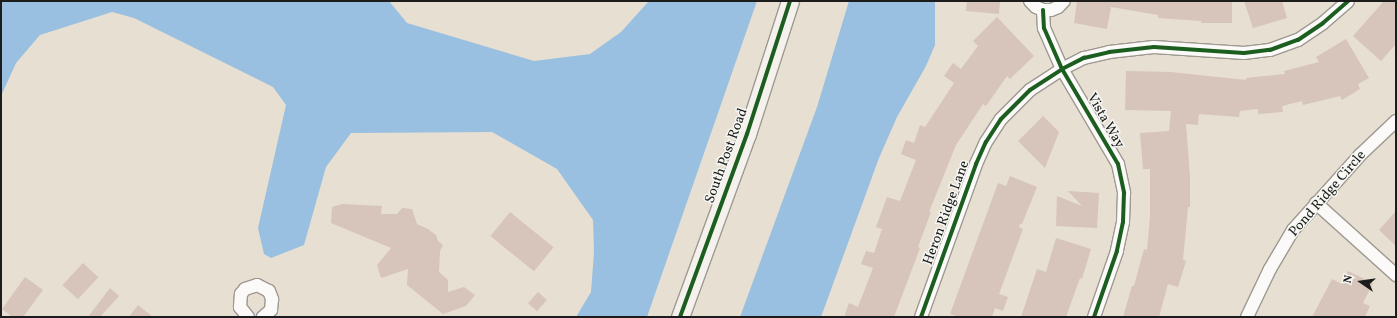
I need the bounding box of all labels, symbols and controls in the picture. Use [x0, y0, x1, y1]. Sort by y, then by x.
street label: Vista Way [1082, 90, 1128, 152]
street label: South Post Road [702, 106, 752, 206]
street label: Pond Ridge Circle [1286, 148, 1370, 240]
street label: Heron Ridge Lane [920, 159, 974, 267]
north arrow [1341, 262, 1381, 302]
text: N [1341, 274, 1357, 285]

